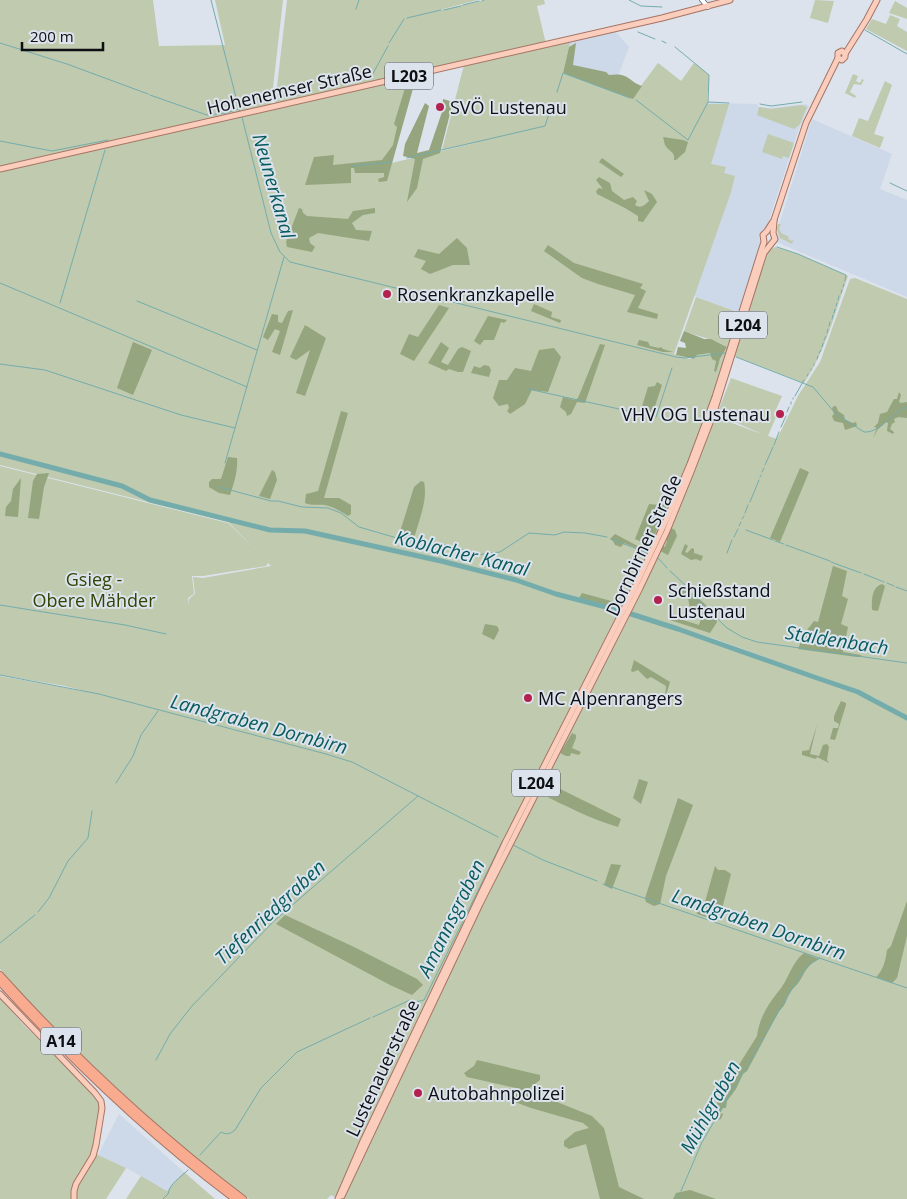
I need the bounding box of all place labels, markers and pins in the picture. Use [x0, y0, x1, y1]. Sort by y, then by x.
place label: SVÖ Lustenau [450, 95, 567, 119]
marker: SVÖ Lustenau [434, 101, 446, 113]
place label: Rosenkranzkapelle [397, 282, 555, 306]
marker: Rosenkranzkapelle [381, 288, 393, 300]
place label: VHV OG Lustenau [621, 402, 770, 426]
marker: VHV OG Lustenau [774, 408, 786, 420]
place label: Schießstand Lustenau [668, 578, 770, 623]
marker: Schießstand Lustenau [652, 594, 664, 606]
place label: MC Alpenrangers [538, 686, 683, 710]
marker: MC Alpenrangers [522, 692, 534, 704]
place label: Autobahnpolizei [428, 1081, 565, 1105]
marker: Autobahnpolizei [412, 1087, 424, 1099]

